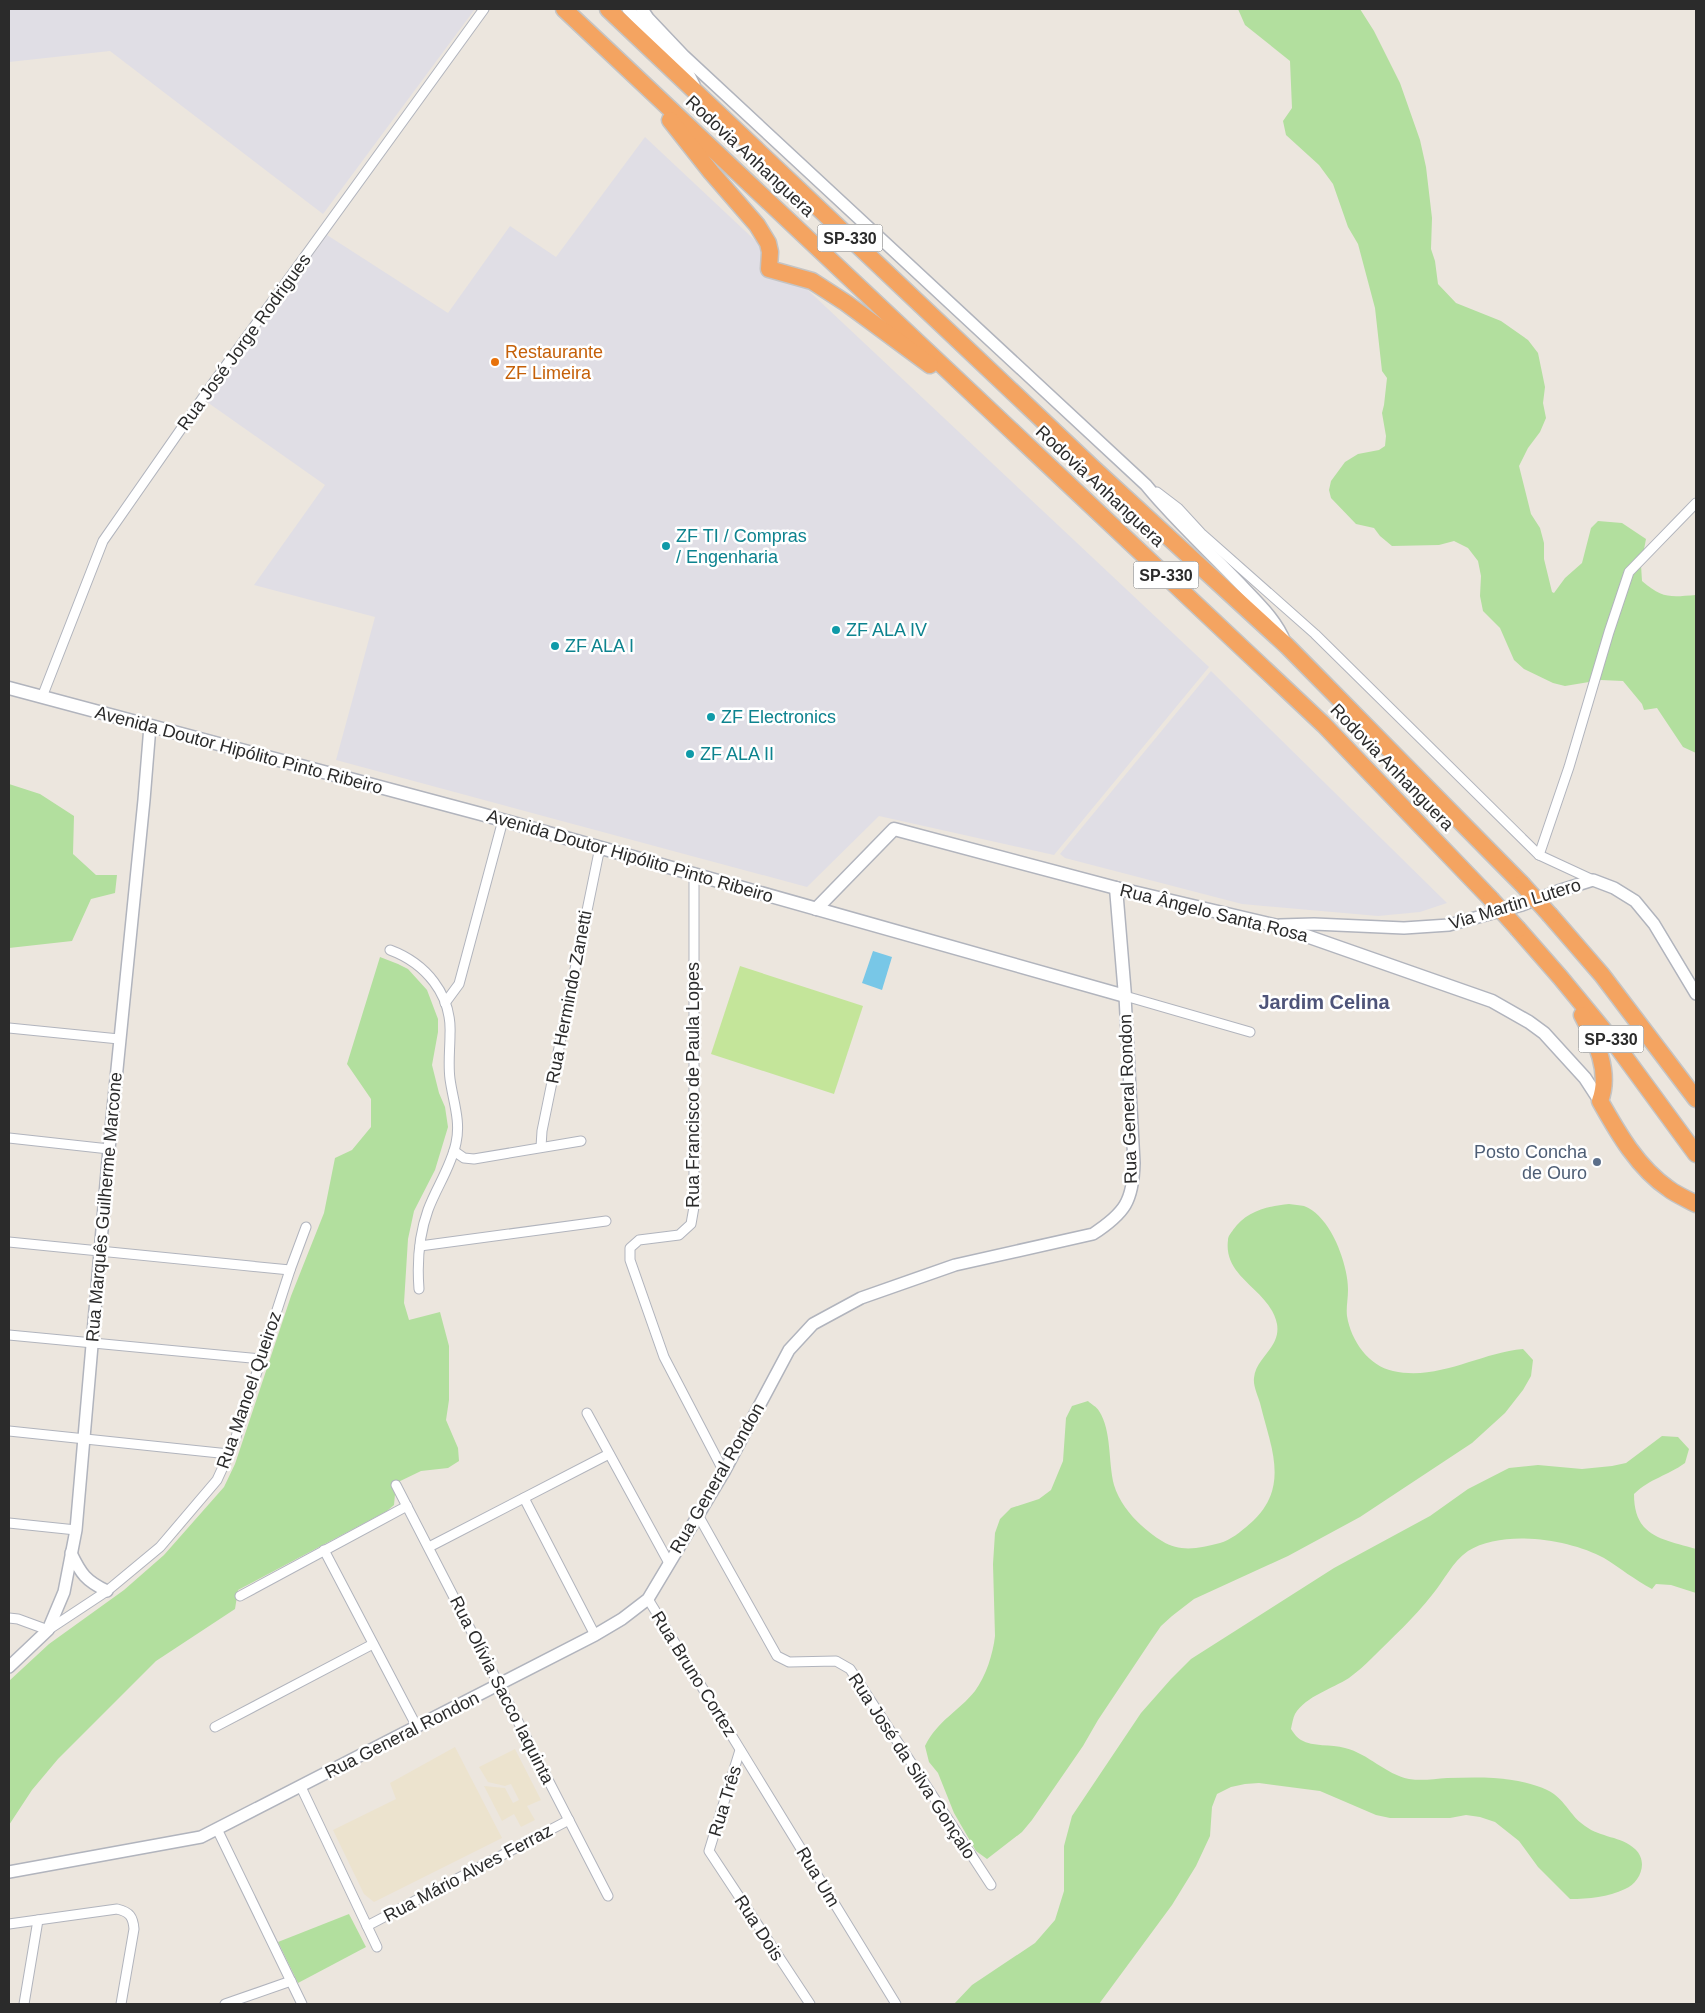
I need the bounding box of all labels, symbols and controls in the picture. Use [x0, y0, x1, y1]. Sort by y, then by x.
street label: Rodovia Anhanguera [682, 91, 819, 221]
road number: SP-330 [818, 224, 882, 252]
street label: Rua José Jorge Rodrigues [173, 250, 315, 434]
place label: Restaurante ZF Limeira [505, 342, 603, 383]
marker: Restaurante ZF Limeira [489, 356, 501, 368]
street label: Rodovia Anhanguera [1032, 421, 1169, 551]
place label: ZF TI / Compras / Engenharia [676, 526, 807, 567]
marker: ZF TI / Compras / Engenharia [660, 540, 672, 552]
road number: SP-330 [1134, 562, 1198, 588]
place label: ZF ALA IV [846, 620, 927, 640]
marker: ZF ALA IV [830, 624, 842, 636]
place label: ZF ALA I [565, 636, 634, 656]
marker: ZF ALA I [549, 640, 561, 652]
street label: Rodovia Anhanguera [1326, 700, 1458, 835]
street label: Avenida Doutor Hipólito Pinto Ribeiro [93, 702, 385, 798]
place label: ZF Electronics [721, 707, 836, 727]
marker: ZF Electronics [705, 711, 717, 723]
place label: ZF ALA II [700, 744, 774, 764]
marker: ZF ALA II [684, 748, 696, 760]
street label: Avenida Doutor Hipólito Pinto Ribeiro [485, 805, 775, 907]
street label: Via Martin Lutero [1447, 874, 1583, 934]
street label: Rua Ângelo Santa Rosa [1118, 880, 1311, 946]
street label: Rua Hermindo Zanetti [542, 909, 596, 1085]
street label: Rua Francisco de Paula Lopes [683, 962, 703, 1208]
district label: Jardim Celina [1258, 991, 1390, 1013]
street label: Rua General Rondon [1115, 1014, 1141, 1184]
road number: SP-330 [1578, 1026, 1644, 1052]
street label: Rua Marquês Guilherme Marcone [82, 1071, 126, 1343]
place label: Posto Concha de Ouro [1474, 1142, 1588, 1183]
marker: Posto Concha de Ouro [1591, 1156, 1603, 1168]
street label: Rua Manoel Queiroz [213, 1309, 285, 1471]
street label: Rua General Rondon [666, 1399, 768, 1557]
street label: Rua Olívia Sacco Iaquinta [446, 1593, 559, 1788]
street label: Rua Bruno Cortez [647, 1608, 741, 1740]
street label: Rua José da Silva Gonçalo [844, 1670, 980, 1862]
street label: Rua General Rondon [322, 1687, 482, 1783]
street label: Rua Três [705, 1763, 745, 1839]
street label: Rua Mário Alves Ferraz [380, 1820, 556, 1926]
street label: Rua Um [792, 1844, 844, 1910]
street label: Rua Dois [730, 1892, 788, 1964]

